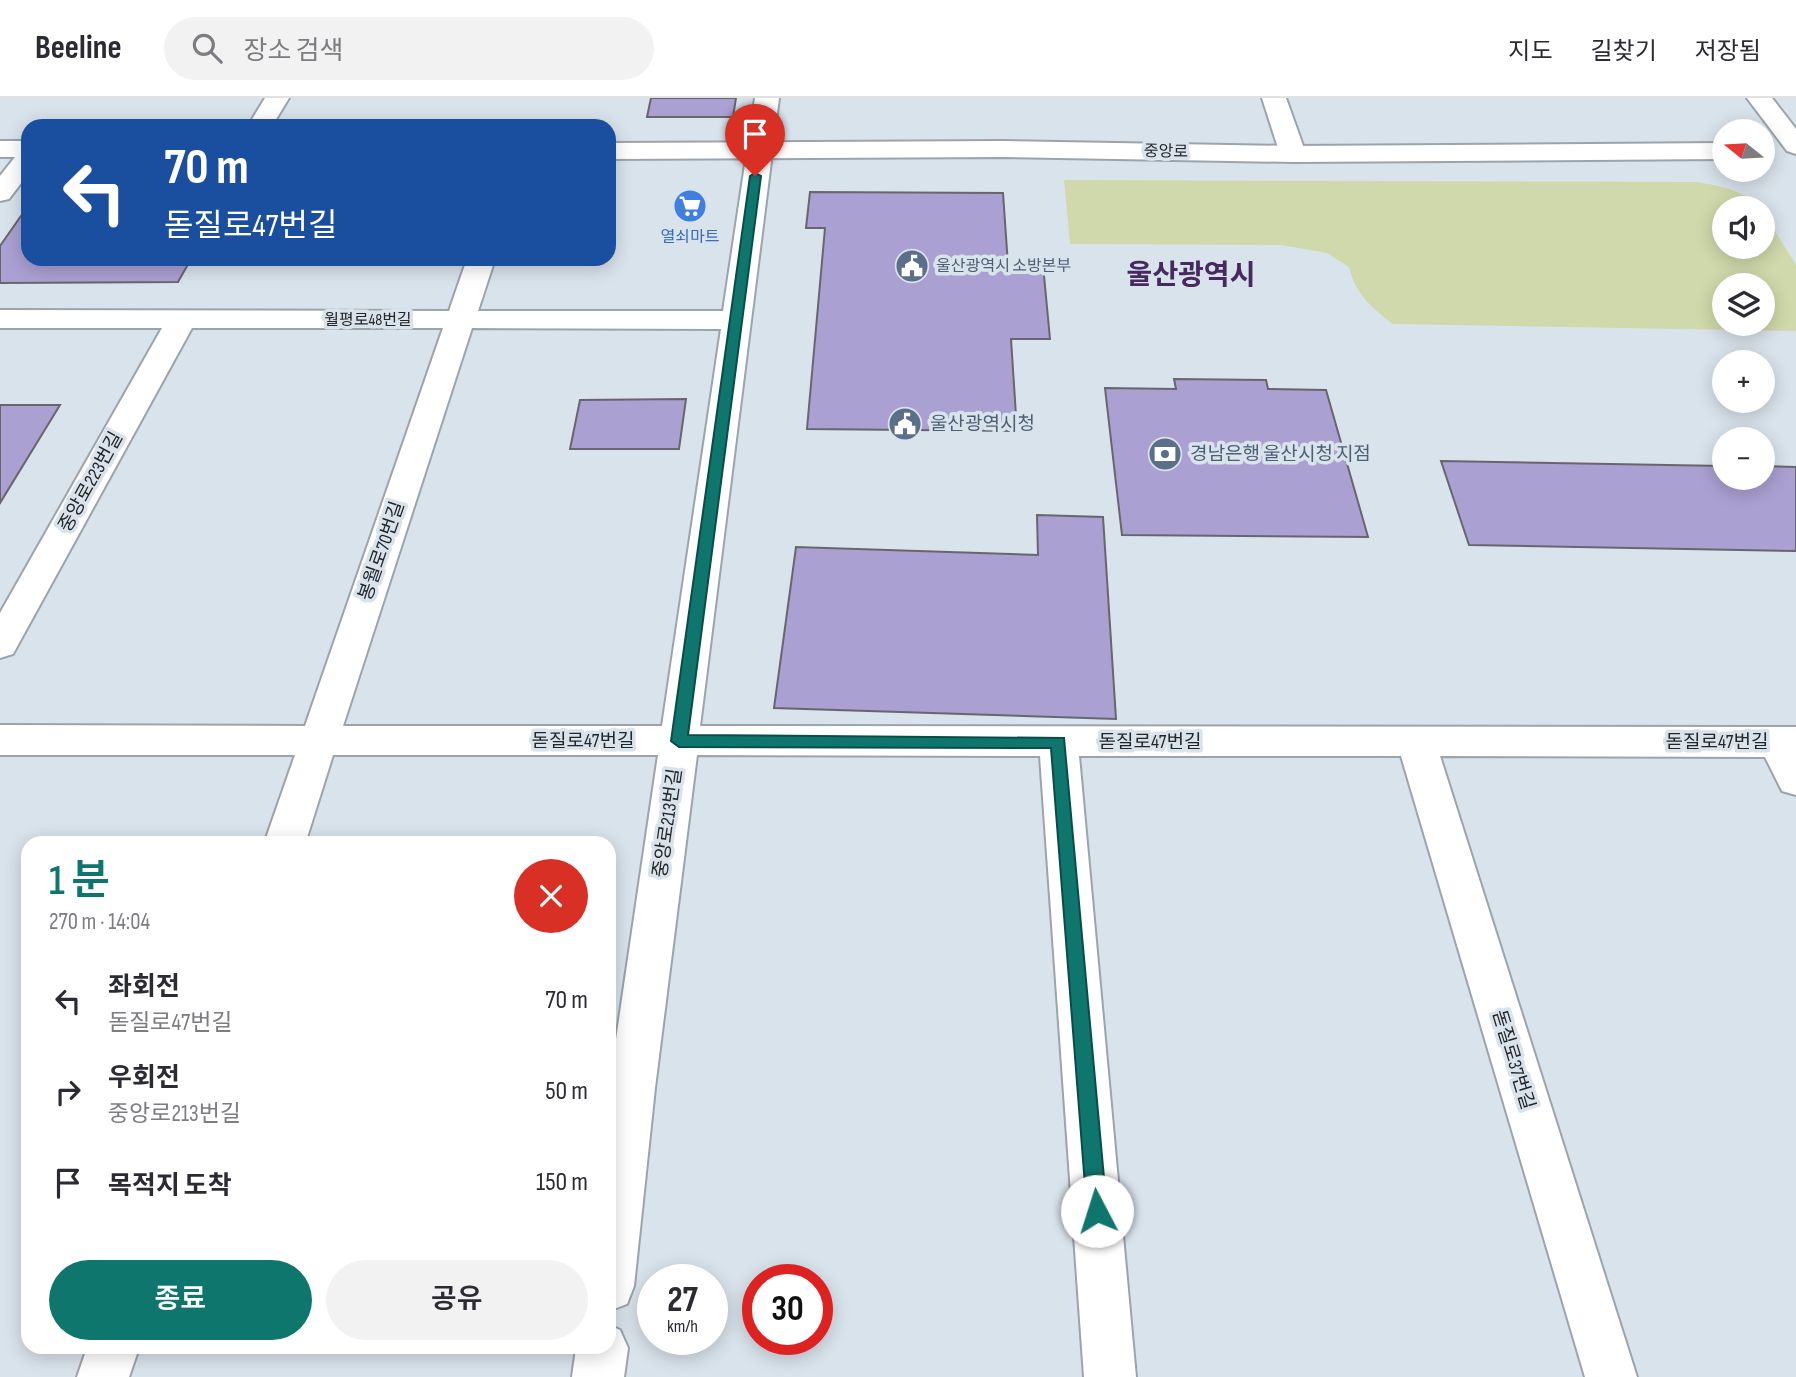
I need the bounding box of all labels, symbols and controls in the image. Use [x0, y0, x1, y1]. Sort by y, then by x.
search box [164, 17, 654, 80]
text: Beeline [35, 28, 122, 68]
icon: search [188, 29, 226, 67]
text: 장소 검색 [244, 36, 343, 67]
text: 지도 [1508, 37, 1553, 66]
text: 길찾기 [1591, 37, 1657, 66]
text: 저장됨 [1695, 37, 1761, 66]
pin [725, 104, 785, 176]
icon: arrive [736, 115, 774, 153]
north arrow [1712, 119, 1774, 182]
map controls [1712, 119, 1775, 490]
text: 70 m [164, 139, 249, 198]
street label: 중앙로 [1144, 142, 1189, 162]
icon: left [49, 147, 140, 238]
supermarket icon: 열쇠마트 [671, 187, 709, 225]
button: sound [1712, 196, 1775, 259]
text: 돋질로47번길 [164, 207, 337, 246]
place label: 열쇠마트 [661, 228, 719, 247]
public building icon: 울산광역시 소방본부 [893, 247, 931, 285]
place label: 울산광역시 소방본부 [936, 257, 1071, 276]
district label: 울산광역시 [1127, 259, 1255, 292]
button: layers [1712, 273, 1775, 336]
street label: 월평로48번길 [324, 311, 412, 330]
button: + [1712, 350, 1775, 413]
public building icon: 울산광역시청 [886, 405, 924, 443]
place label: 울산광역시청 [930, 413, 1035, 436]
button: − [1712, 427, 1775, 490]
street label: 중앙로223번길 [54, 428, 128, 536]
bank icon: 경남은행 울산시청 지점 [1146, 435, 1184, 473]
place label: 경남은행 울산시청 지점 [1190, 443, 1371, 466]
street label: 봉월로70번길 [354, 498, 410, 604]
street label: 돋질로47번길 [532, 730, 634, 753]
street label: 돋질로47번길 [1099, 731, 1201, 754]
street label: 돋질로47번길 [1666, 731, 1768, 754]
street label: 중앙로213번길 [649, 767, 687, 879]
text: 1 분 [49, 856, 110, 907]
button: close [514, 859, 588, 933]
text: 270 m · 14:04 [49, 908, 150, 936]
text: 좌회전 [108, 972, 180, 1003]
icon: left [49, 982, 87, 1020]
text: 70 m [545, 985, 588, 1016]
street label: 돋질로37번길 [1487, 1007, 1539, 1113]
text: 돋질로47번길 [108, 1009, 232, 1037]
text: 우회전 [108, 1063, 180, 1094]
icon: right [49, 1073, 87, 1111]
text: 50 m [545, 1076, 588, 1107]
text: 중앙로213번길 [108, 1100, 241, 1128]
icon: arrive [49, 1164, 87, 1202]
text: 150 m [536, 1167, 588, 1198]
text: 목적지 도착 [108, 1171, 232, 1202]
position arrow [1060, 1174, 1134, 1248]
button: 종료 [49, 1260, 312, 1340]
button: 공유 [326, 1260, 588, 1340]
speed limit sign: 30 [742, 1264, 833, 1355]
text: 27 [667, 1279, 698, 1322]
text: km/h [667, 1316, 698, 1337]

